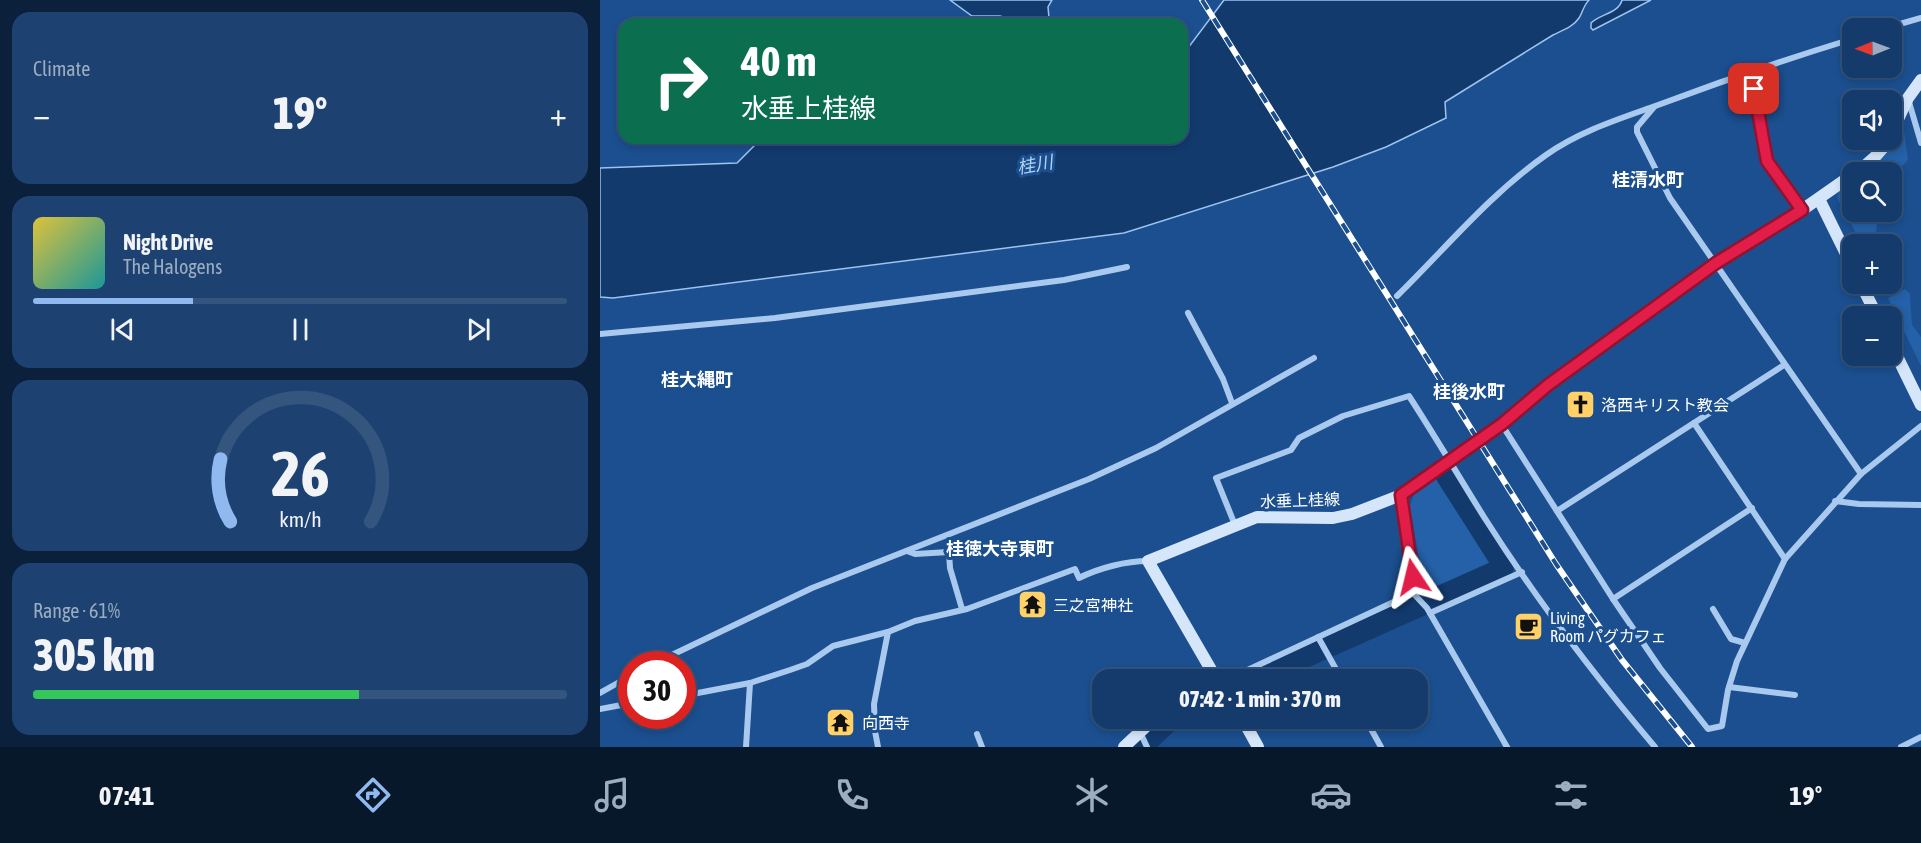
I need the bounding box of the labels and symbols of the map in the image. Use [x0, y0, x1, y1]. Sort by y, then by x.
north arrow [1842, 18, 1902, 78]
pin [1728, 63, 1779, 114]
water label: 桂川 [1015, 151, 1056, 178]
district label: 桂清水町 [1612, 169, 1684, 190]
district label: 桂大縄町 [661, 369, 733, 390]
district label: 桂後水町 [1433, 381, 1505, 402]
church icon: 洛西キリスト教会 [1564, 389, 1596, 421]
place label: 洛西キリスト教会 [1601, 396, 1729, 414]
street label: 水垂上桂線 [1260, 490, 1340, 510]
district label: 桂徳大寺東町 [946, 538, 1054, 559]
position arrow [1381, 545, 1445, 609]
temple icon: 三之宮神社 [1016, 589, 1048, 621]
place label: 三之宮神社 [1053, 596, 1133, 614]
place label: Living Room パグカフェ [1550, 609, 1667, 645]
cafe icon: Living Room パグカフェ [1513, 611, 1545, 643]
speed limit sign: 30 [618, 651, 696, 729]
temple icon: 向西寺 [825, 707, 857, 739]
place label: 向西寺 [862, 714, 910, 732]

